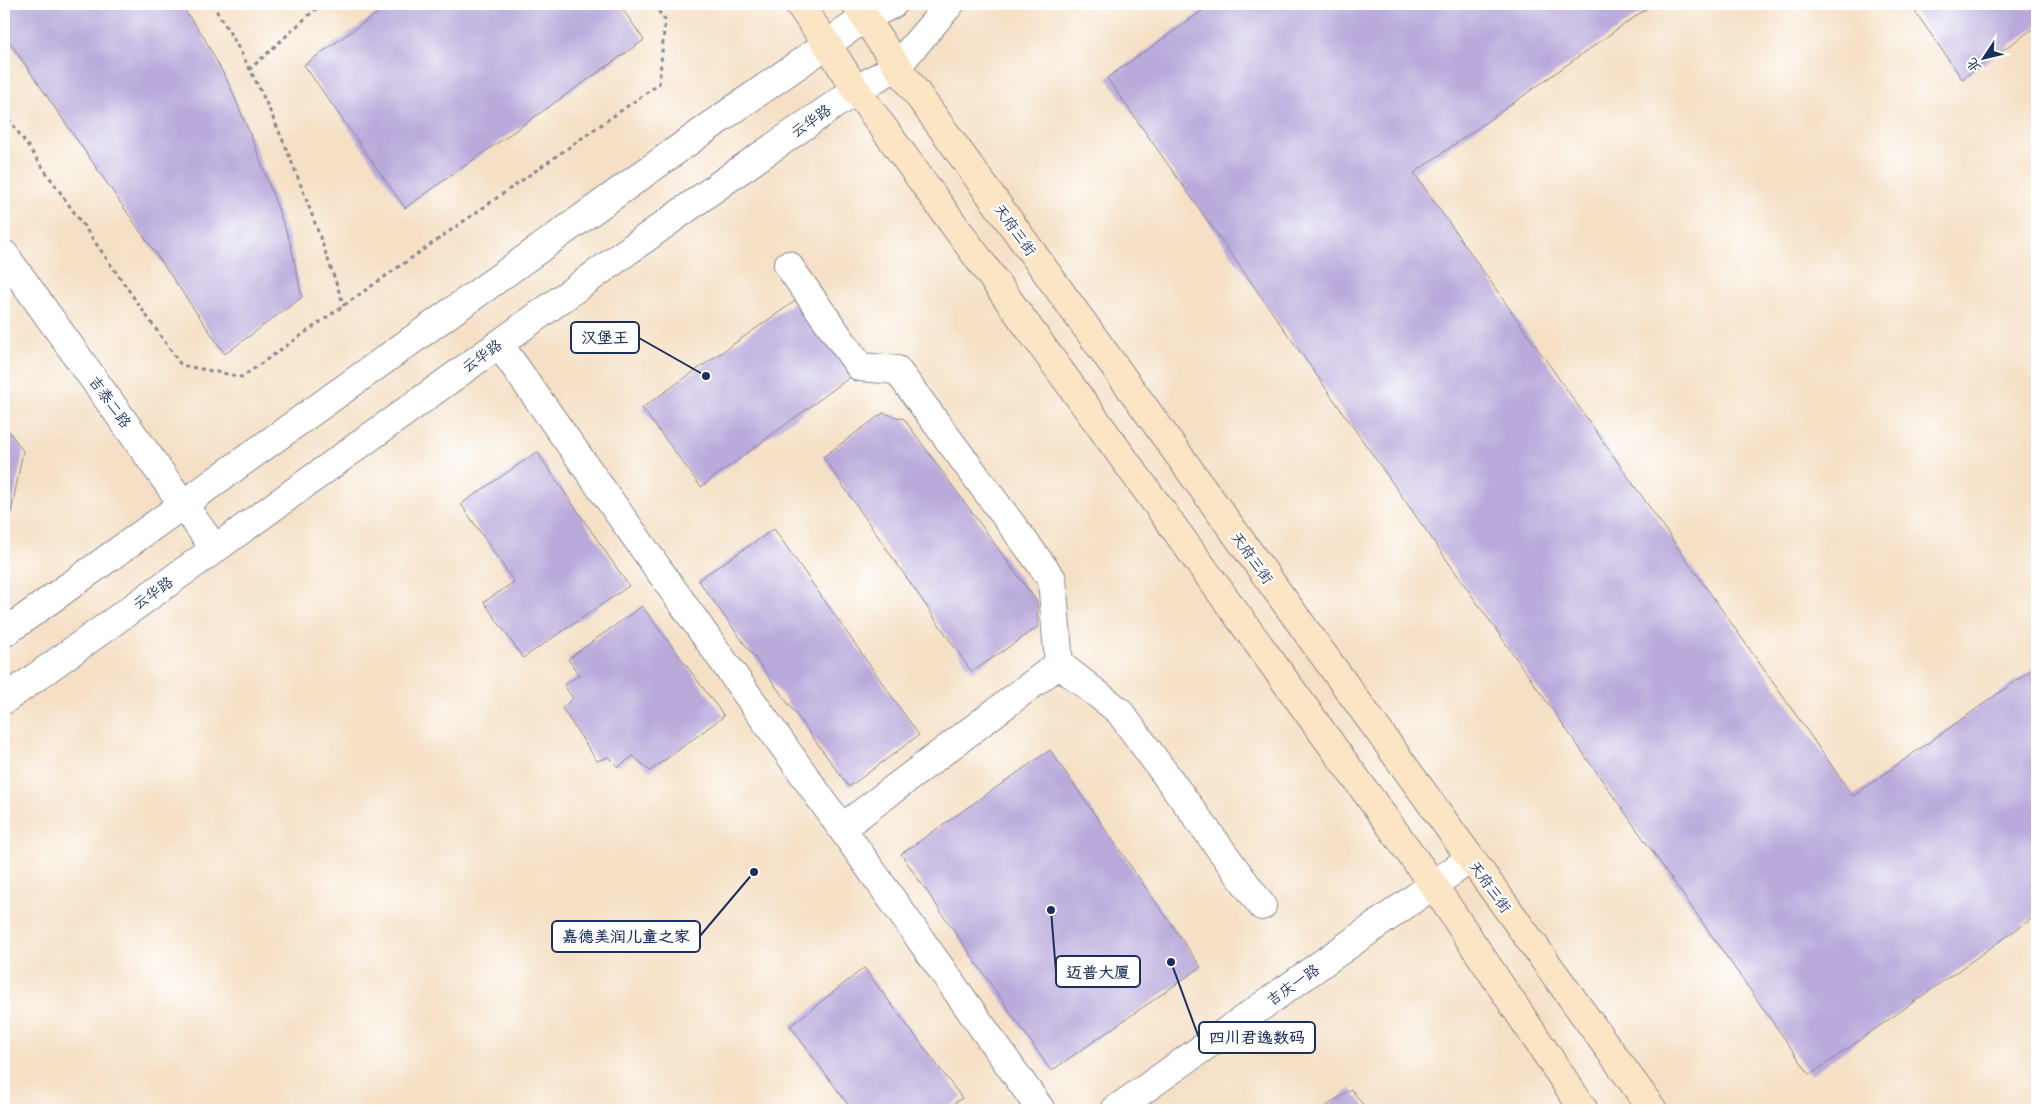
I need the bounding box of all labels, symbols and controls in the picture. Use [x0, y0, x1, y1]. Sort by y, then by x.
north arrow [1958, 32, 2008, 82]
text: 北 [1962, 53, 1986, 76]
street label: 云华路 [787, 100, 836, 143]
street label: 天府三街 [988, 200, 1041, 261]
callout: 汉堡王 [571, 322, 639, 353]
text: 汉堡王 [581, 327, 629, 349]
street label: 云华路 [458, 335, 507, 378]
street label: 吉泰二路 [83, 372, 136, 433]
street label: 天府三街 [1225, 528, 1278, 589]
street label: 云华路 [129, 572, 178, 615]
street label: 天府三街 [1463, 857, 1516, 918]
callout: 嘉德美润儿童之家 [552, 921, 700, 952]
text: 嘉德美润儿童之家 [562, 926, 690, 948]
callout: 迈普大厦 [1056, 956, 1140, 987]
street label: 吉庆一路 [1263, 960, 1324, 1011]
text: 迈普大厦 [1066, 962, 1130, 984]
callout: 四川君逸数码 [1199, 1022, 1315, 1053]
text: 四川君逸数码 [1209, 1027, 1305, 1049]

